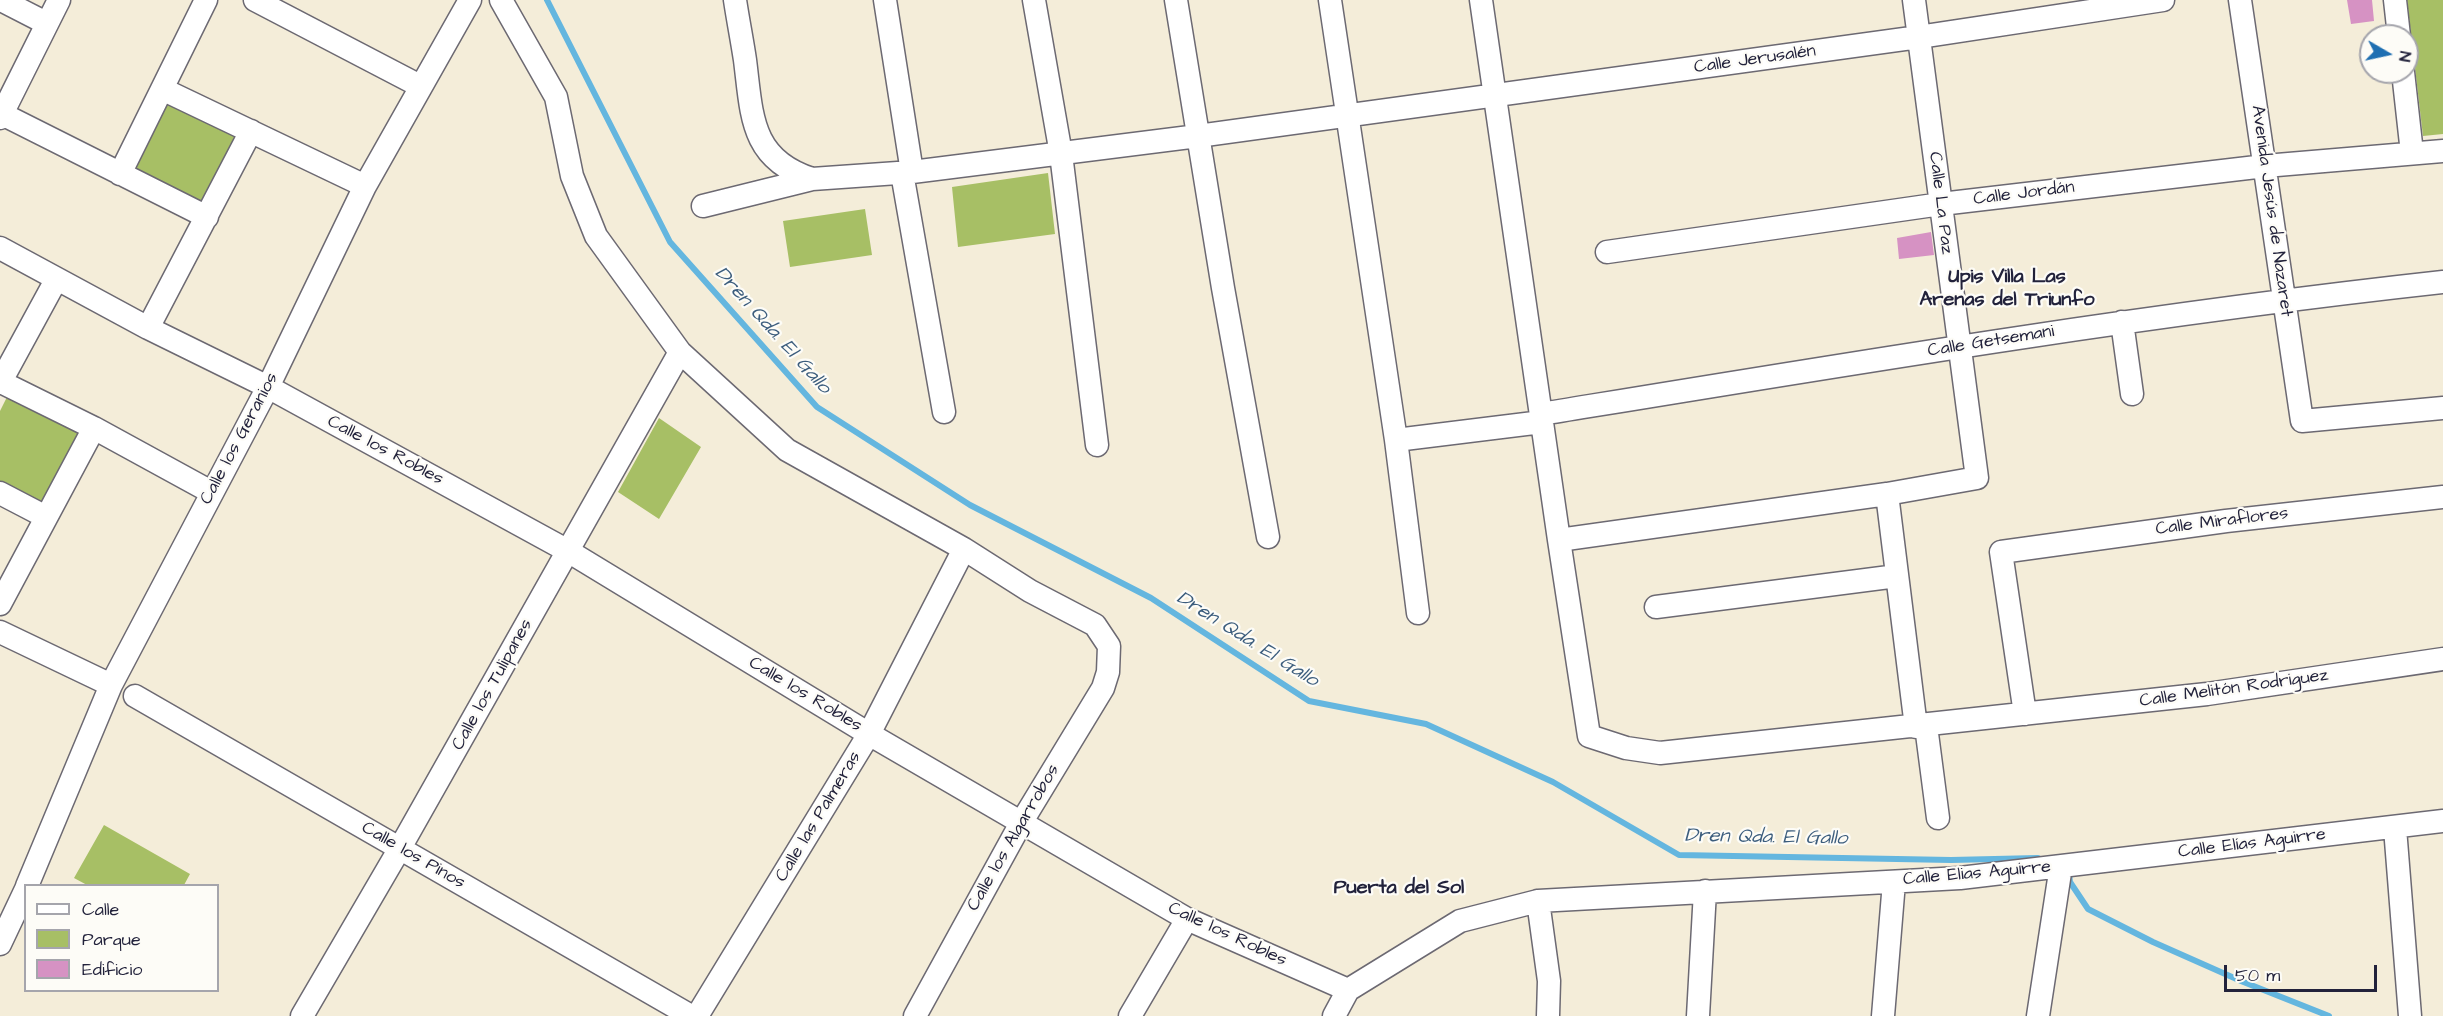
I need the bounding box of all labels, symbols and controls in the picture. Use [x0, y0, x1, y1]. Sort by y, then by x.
north arrow [2359, 24, 2419, 84]
street label: Calle Jerusalén [1693, 41, 1817, 79]
text: N [2393, 50, 2416, 63]
street label: Avenida Jesús de Nazaret [2245, 104, 2297, 318]
street label: Calle La Paz [1923, 151, 1957, 255]
street label: Calle Jordán [1972, 177, 2076, 211]
water label: Dren Qda. El Gallo [709, 262, 835, 400]
district label: Upis Villa Las Arenas del Triunfo [1920, 266, 2094, 313]
street label: Calle Getsemani [1926, 321, 2056, 363]
street label: Calle los Geranios [196, 370, 284, 508]
street label: Calle los Robles [323, 411, 447, 491]
street label: Calle Miraflores [2154, 503, 2290, 541]
water label: Dren Qda. El Gallo [1172, 587, 1322, 693]
street label: Calle los Tulipanes [448, 616, 538, 754]
street label: Calle los Robles [744, 653, 866, 737]
street label: Calle Melitón Rodriguez [2138, 665, 2330, 713]
street label: Calle las Palmeras [772, 748, 866, 886]
street label: Calle los Algarrobos [963, 761, 1065, 915]
street label: Calle los Pinos [357, 818, 469, 894]
street label: Calle Elías Aguirre [2177, 824, 2327, 864]
water label: Dren Qda. El Gallo [1684, 825, 1848, 851]
street label: Calle Elias Aguirre [1902, 857, 2052, 891]
district label: Puerta del Sol [1334, 877, 1464, 901]
legend [24, 884, 219, 992]
text: Calle [82, 897, 119, 922]
street label: Calle los Robles [1164, 898, 1290, 972]
text: Parque [82, 927, 141, 952]
scale bar [2227, 953, 2380, 991]
text: Edificio [82, 957, 142, 982]
text: 50 m [2235, 963, 2280, 988]

